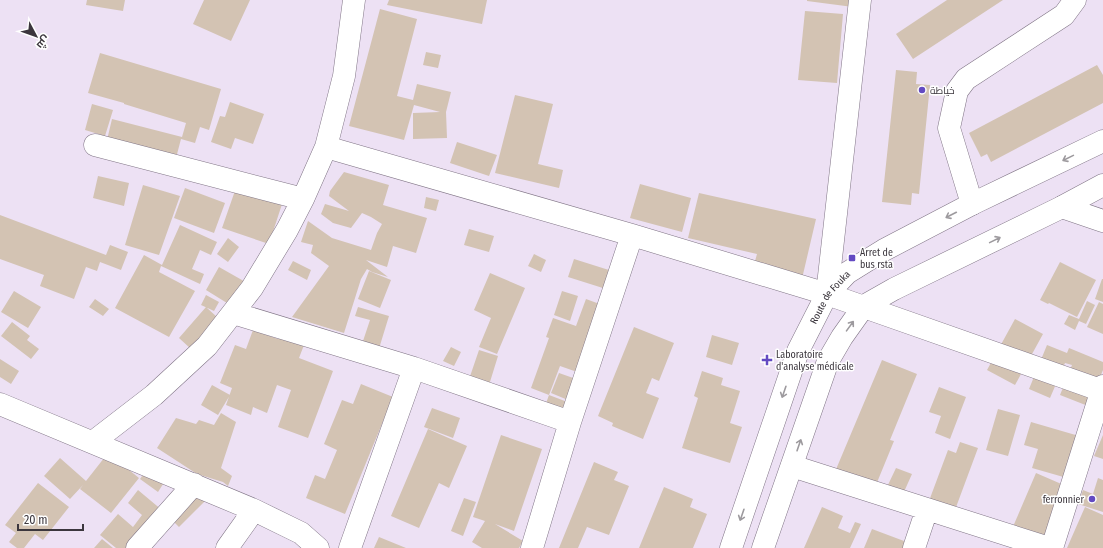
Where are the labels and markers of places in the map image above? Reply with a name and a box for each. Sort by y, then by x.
marker: خياطة [917,85,927,95]
place label: خياطة [930,85,955,97]
place label: Arret de bus rsta [860,247,893,271]
marker: Arret de bus rsta [847,253,857,263]
place label: Laboratoire d'analyse médicale [776,349,854,373]
marker: Laboratoire d'analyse médicale [761,354,773,366]
place label: ferronnier [1043,494,1085,506]
marker: ferronnier [1087,494,1097,504]

